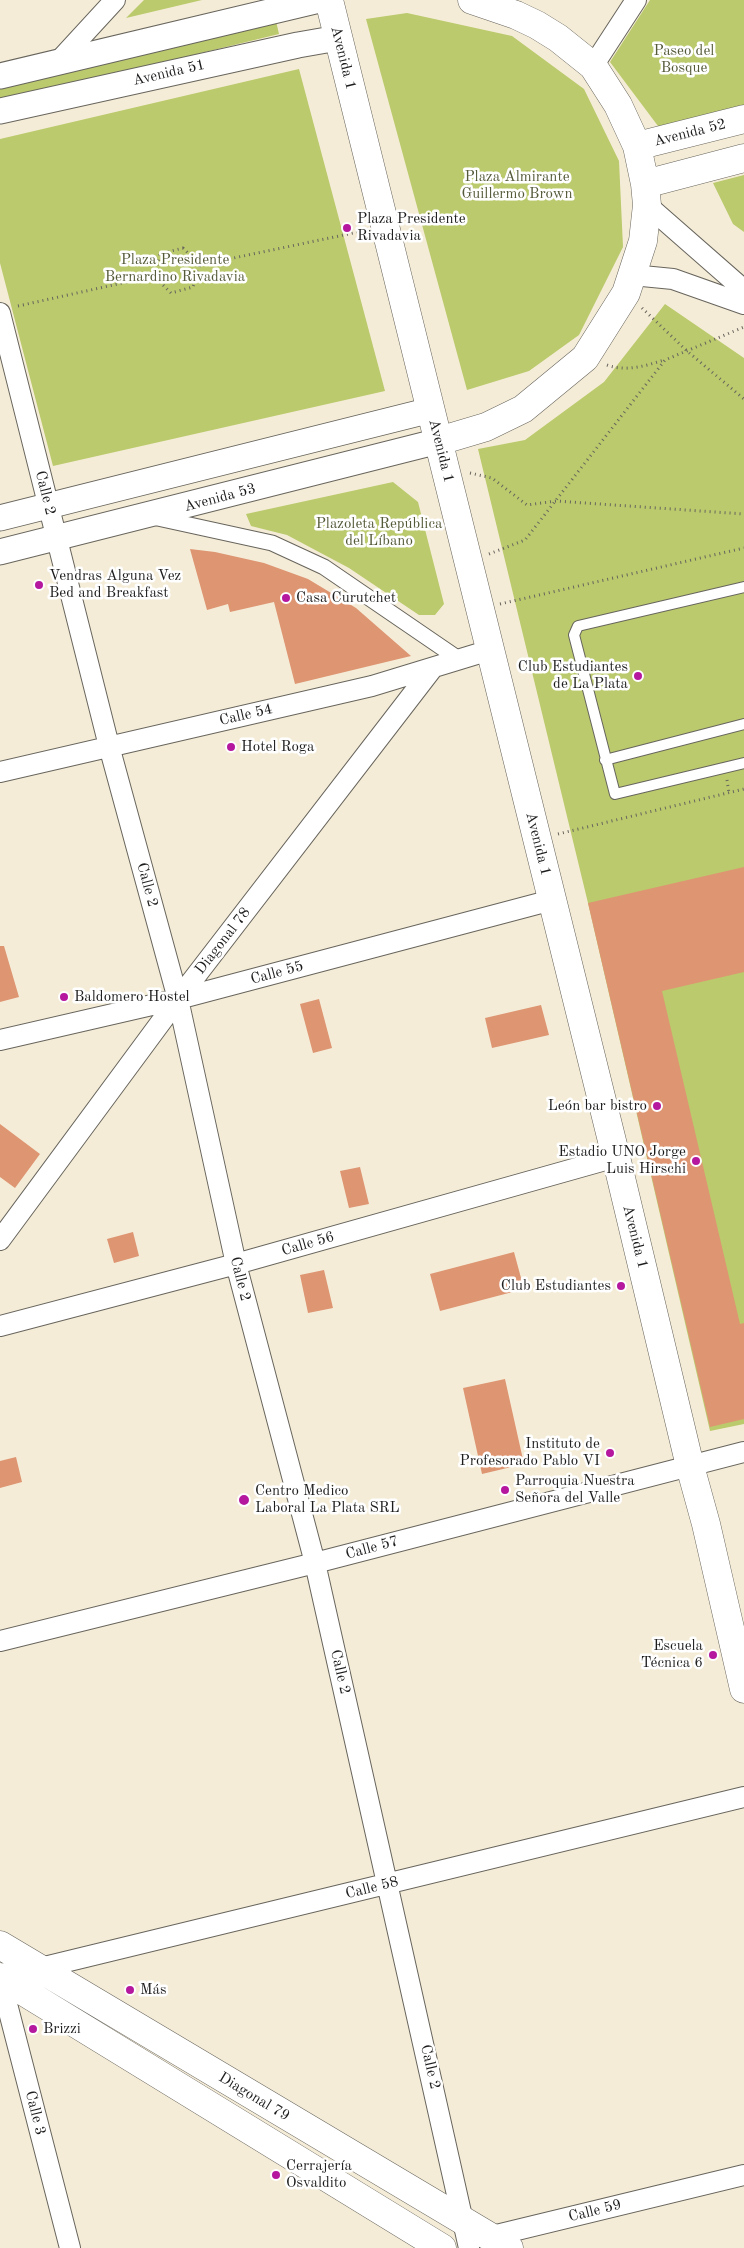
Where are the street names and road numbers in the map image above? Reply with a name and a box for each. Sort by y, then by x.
street label: Avenida 1 [326,24,360,92]
street label: Avenida 51 [131,56,207,90]
street label: Avenida 52 [652,115,728,151]
street label: Avenida 1 [424,417,458,485]
street label: Calle 2 [31,469,59,517]
street label: Avenida 53 [182,480,258,516]
street label: Calle 54 [218,700,274,730]
street label: Avenida 1 [521,810,555,878]
street label: Calle 2 [132,861,162,909]
street label: Diagonal 78 [191,904,255,978]
street label: Calle 55 [249,957,305,989]
street label: Avenida 1 [618,1203,652,1271]
street label: Calle 56 [280,1228,336,1260]
street label: Calle 2 [226,1255,254,1303]
street label: Calle 57 [344,1532,400,1564]
street label: Calle 2 [326,1648,354,1696]
street label: Calle 58 [344,1873,400,1903]
street label: Calle 2 [416,2043,444,2091]
street label: Diagonal 79 [215,2069,293,2125]
street label: Calle 3 [21,2089,49,2137]
street label: Calle 59 [567,2196,623,2226]

